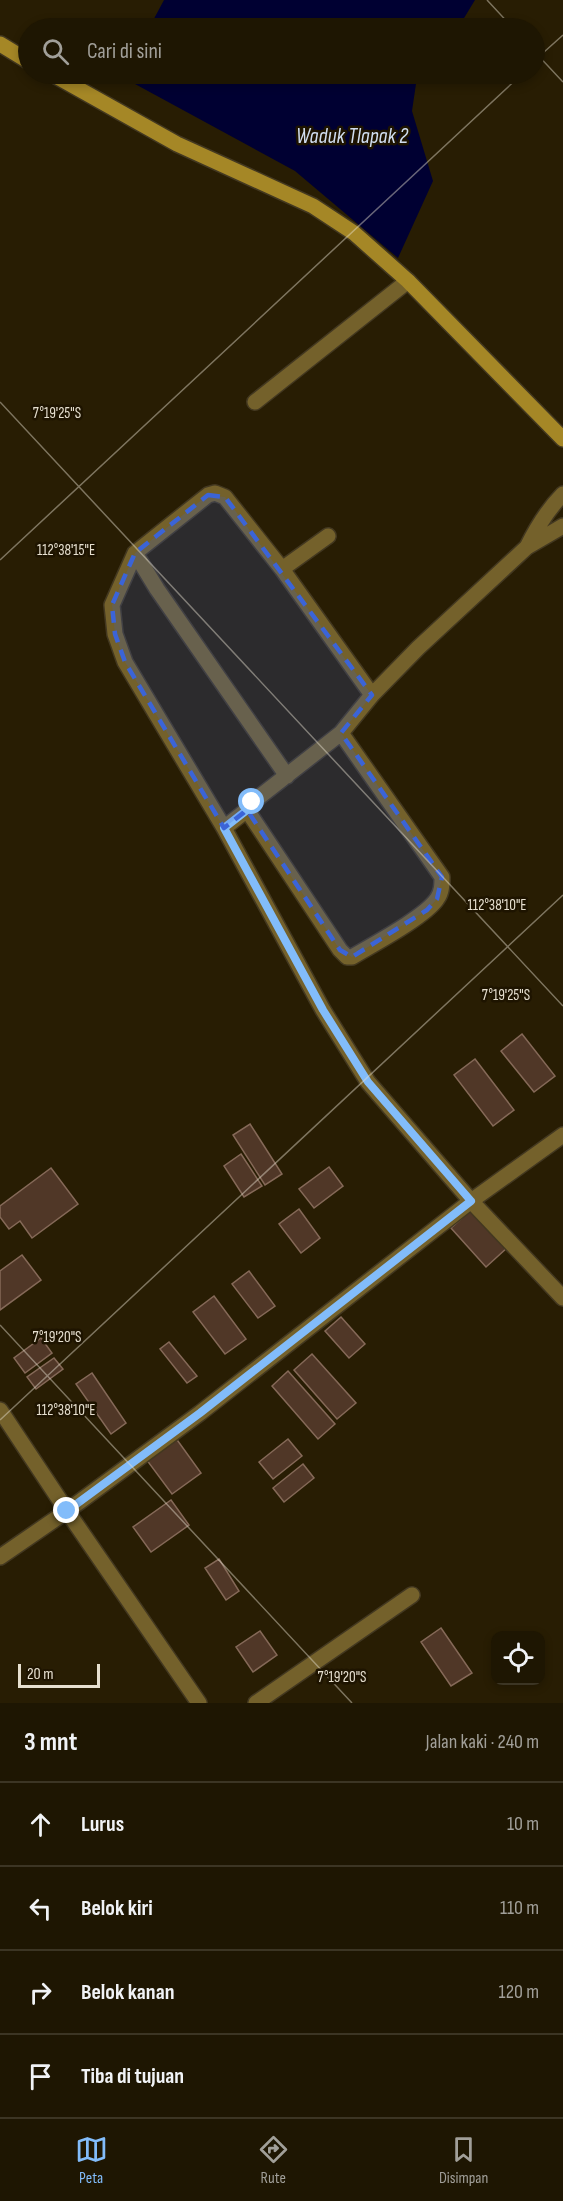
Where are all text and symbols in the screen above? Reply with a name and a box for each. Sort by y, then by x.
search box [18,18,545,84]
icon: search [39,35,72,68]
text: Cari di sini [87,38,162,65]
water label: Waduk Tlapak 2 [296,123,409,150]
text: 7°19'25"S [33,404,81,423]
text: 112°38'15"E [37,541,95,560]
route start [238,788,264,814]
text: 112°38'10"E [468,896,526,915]
text: 7°19'25"S [482,986,530,1005]
text: 7°19'20"S [33,1328,81,1347]
text: 112°38'10"E [37,1401,95,1420]
route end [53,1497,79,1523]
map controls [491,1631,545,1685]
button: locate [491,1631,545,1685]
scale bar [18,1661,100,1688]
text: 20 m [27,1665,54,1684]
text: 7°19'20"S [318,1668,366,1687]
text: 3 mnt [24,1727,77,1758]
text: Jalan kaki · 240 m [426,1730,539,1754]
icon: ahead [24,1808,57,1841]
text: Lurus [81,1811,124,1838]
text: 10 m [507,1812,539,1836]
icon: left [24,1892,57,1925]
text: Belok kiri [81,1895,153,1922]
text: 110 m [500,1896,539,1920]
icon: right [24,1976,57,2009]
text: Belok kanan [81,1979,174,2006]
text: 120 m [499,1980,539,2004]
icon: arrive [24,2060,57,2093]
text: Tiba di tujuan [81,2063,184,2090]
tab: Peta [75,2133,108,2188]
tab: Rute [257,2133,290,2188]
tab: Disimpan [439,2133,488,2188]

